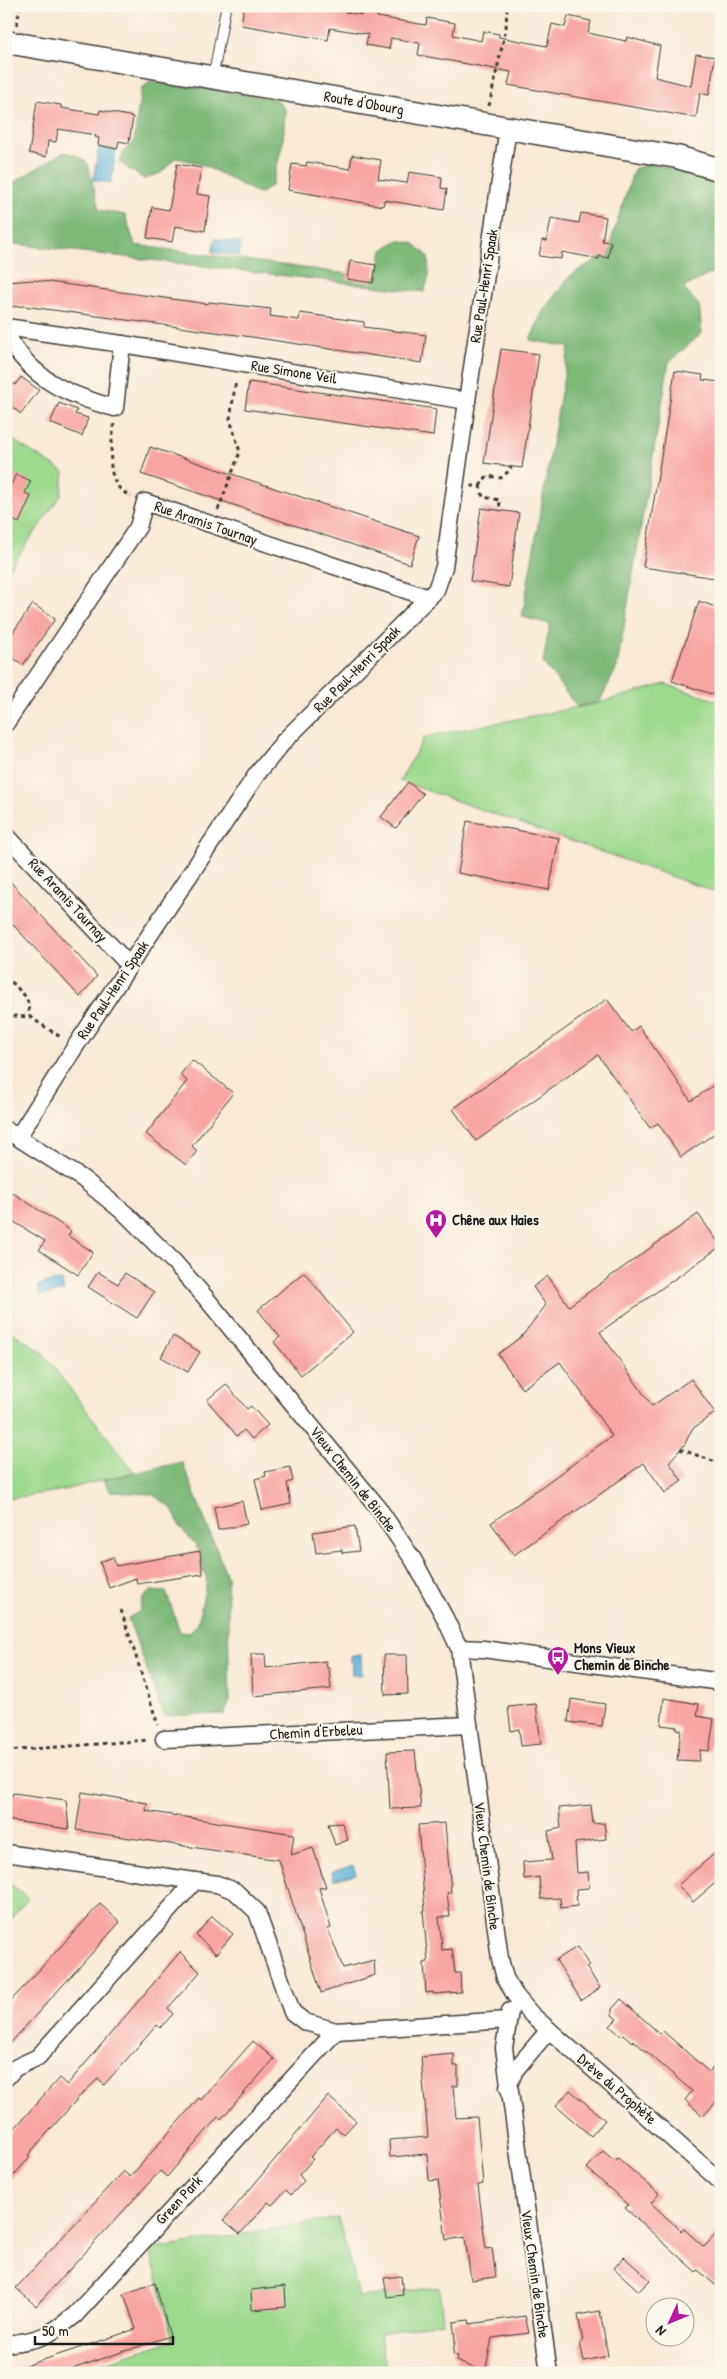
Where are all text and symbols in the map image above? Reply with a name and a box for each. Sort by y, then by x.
street label: Route d'Obourg [322,85,406,120]
street label: Rue Paul-Henri Spaak [464,227,503,344]
street label: Rue Simone Veil [250,354,339,389]
street label: Rue Aramis Tournay [152,495,261,550]
street label: Rue Paul-Henri Spaak [309,621,405,717]
street label: Rue Aramis Tournay [24,853,113,946]
street label: Rue Paul-Henri Spaak [72,936,153,1043]
hospital icon: Chêne aux Haies [424,1208,448,1239]
place label: Chêne aux Haies [452,1209,539,1230]
street label: Vieux Chemin de Binche [305,1421,401,1536]
place label: Mons Vieux Chemin de Binche [574,1637,669,1675]
bus stop icon: Mons Vieux Chemin de Binche [546,1645,570,1676]
street label: Chemin d'Erbeleu [269,1719,363,1744]
street label: Vieux Chemin de Binche [469,1800,506,1931]
street label: Drève du Prophète [573,2048,661,2129]
street label: Green Park [150,2170,207,2229]
street label: Vieux Chemin de Binche [516,2208,555,2339]
north arrow [644,2296,694,2346]
scale bar [35,2314,172,2346]
text: 50 m [42,2320,69,2341]
text: N [650,2322,670,2341]

